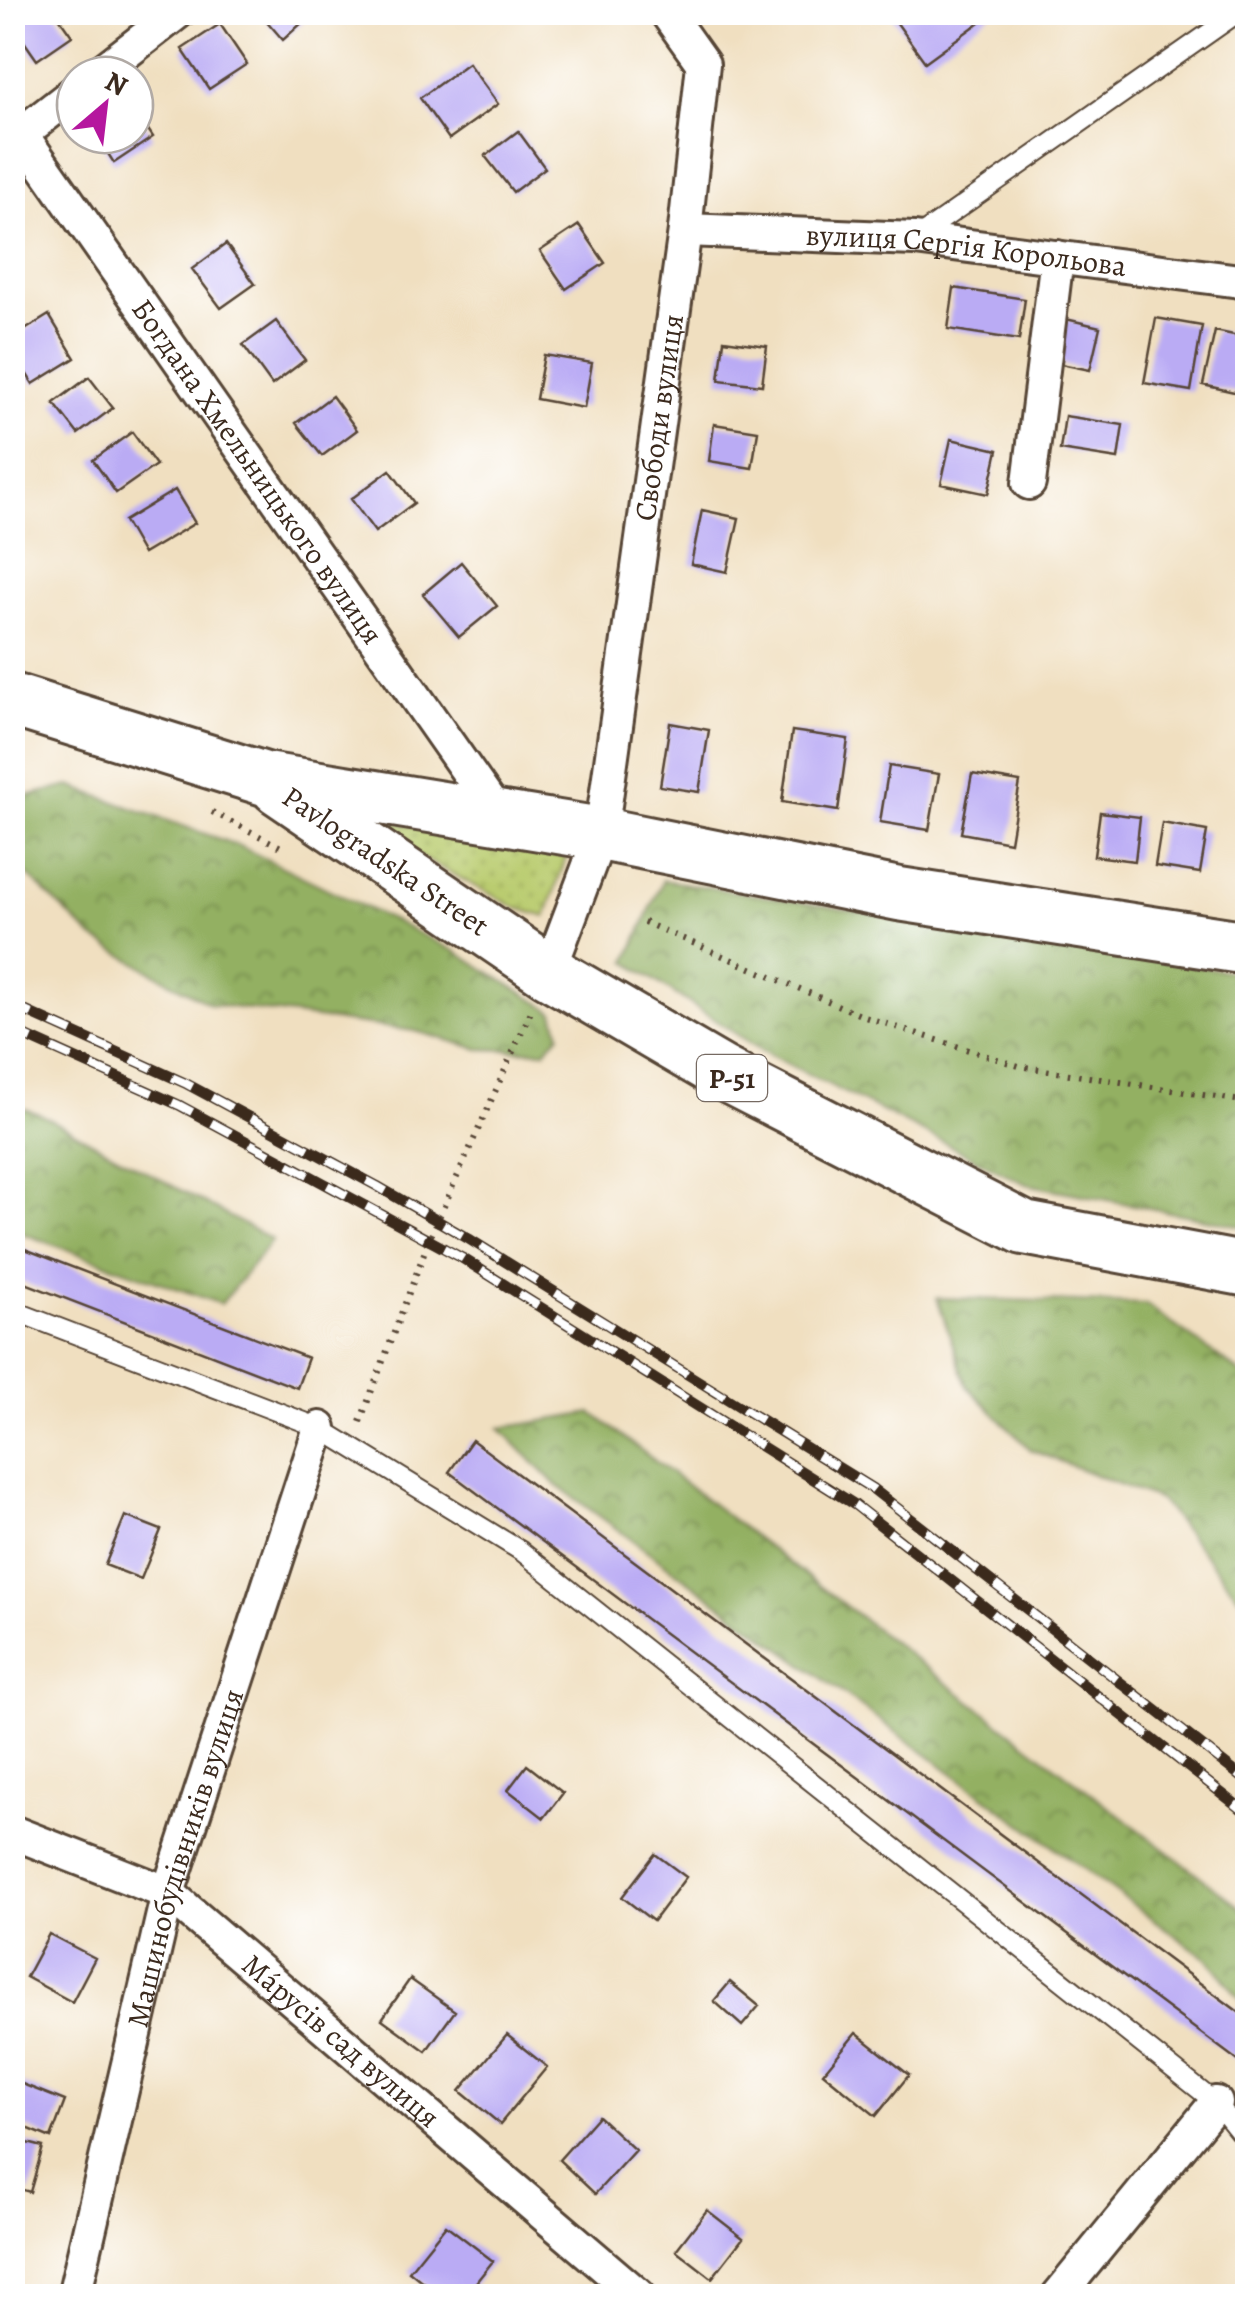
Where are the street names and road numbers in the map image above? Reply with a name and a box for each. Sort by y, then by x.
street label: вулиця Сергія Корольова [805,215,1129,286]
street label: Богдана Хмельницького вулиця [123,291,393,652]
street label: Свободи вулиця [625,312,693,523]
street label: Pavlogradska Street [274,777,497,945]
road number: Р-51 [697,1055,767,1101]
street label: Машинобудівників вулиця [117,1684,253,2031]
street label: Мáрусів сад вулиця [234,1945,448,2137]

